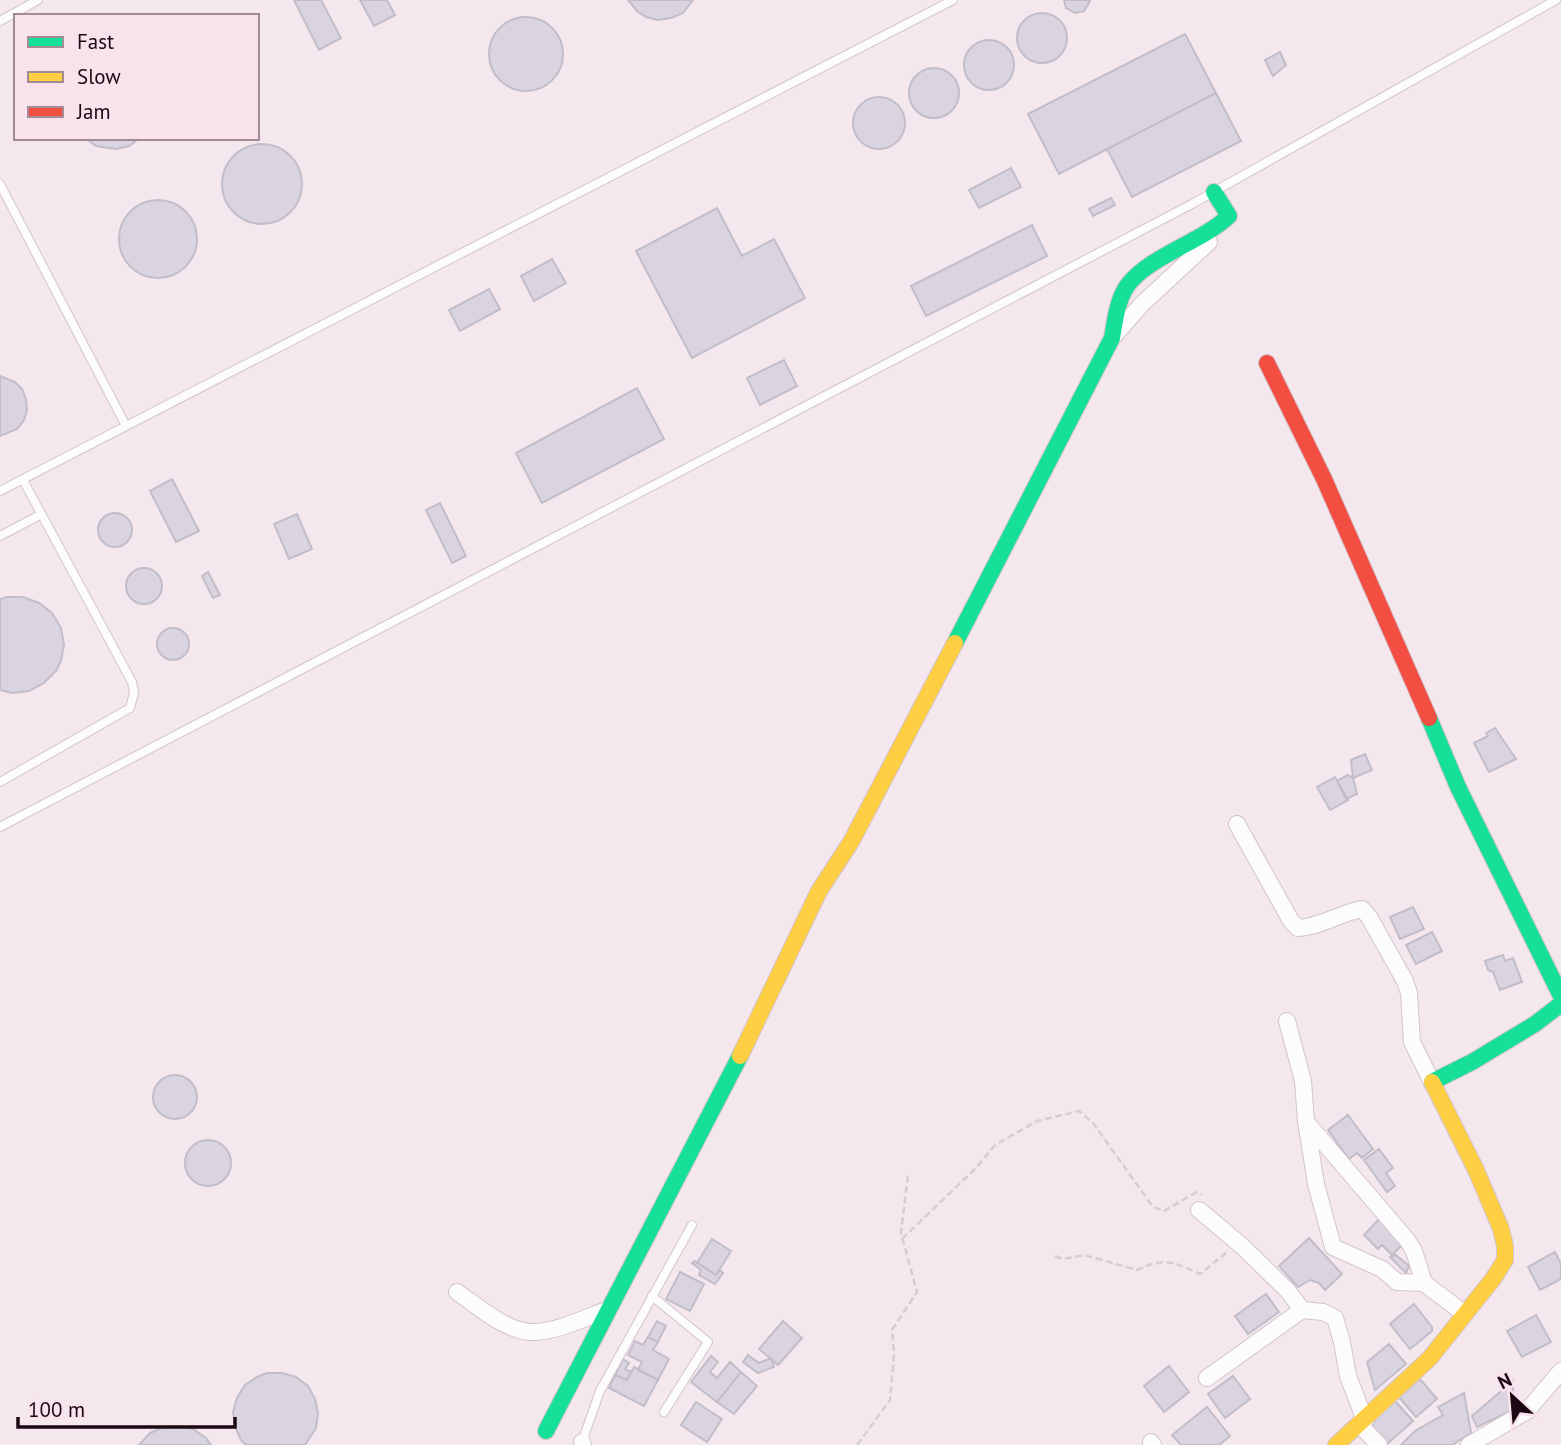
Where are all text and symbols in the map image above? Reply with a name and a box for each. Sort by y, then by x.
legend [14,14,259,140]
text: Fast [77,28,114,55]
text: Slow [77,63,121,90]
text: Jam [76,98,111,125]
north arrow [1477,1361,1547,1431]
text: N [1494,1367,1515,1394]
scale bar [18,1386,234,1430]
text: 100 m [28,1396,85,1423]

